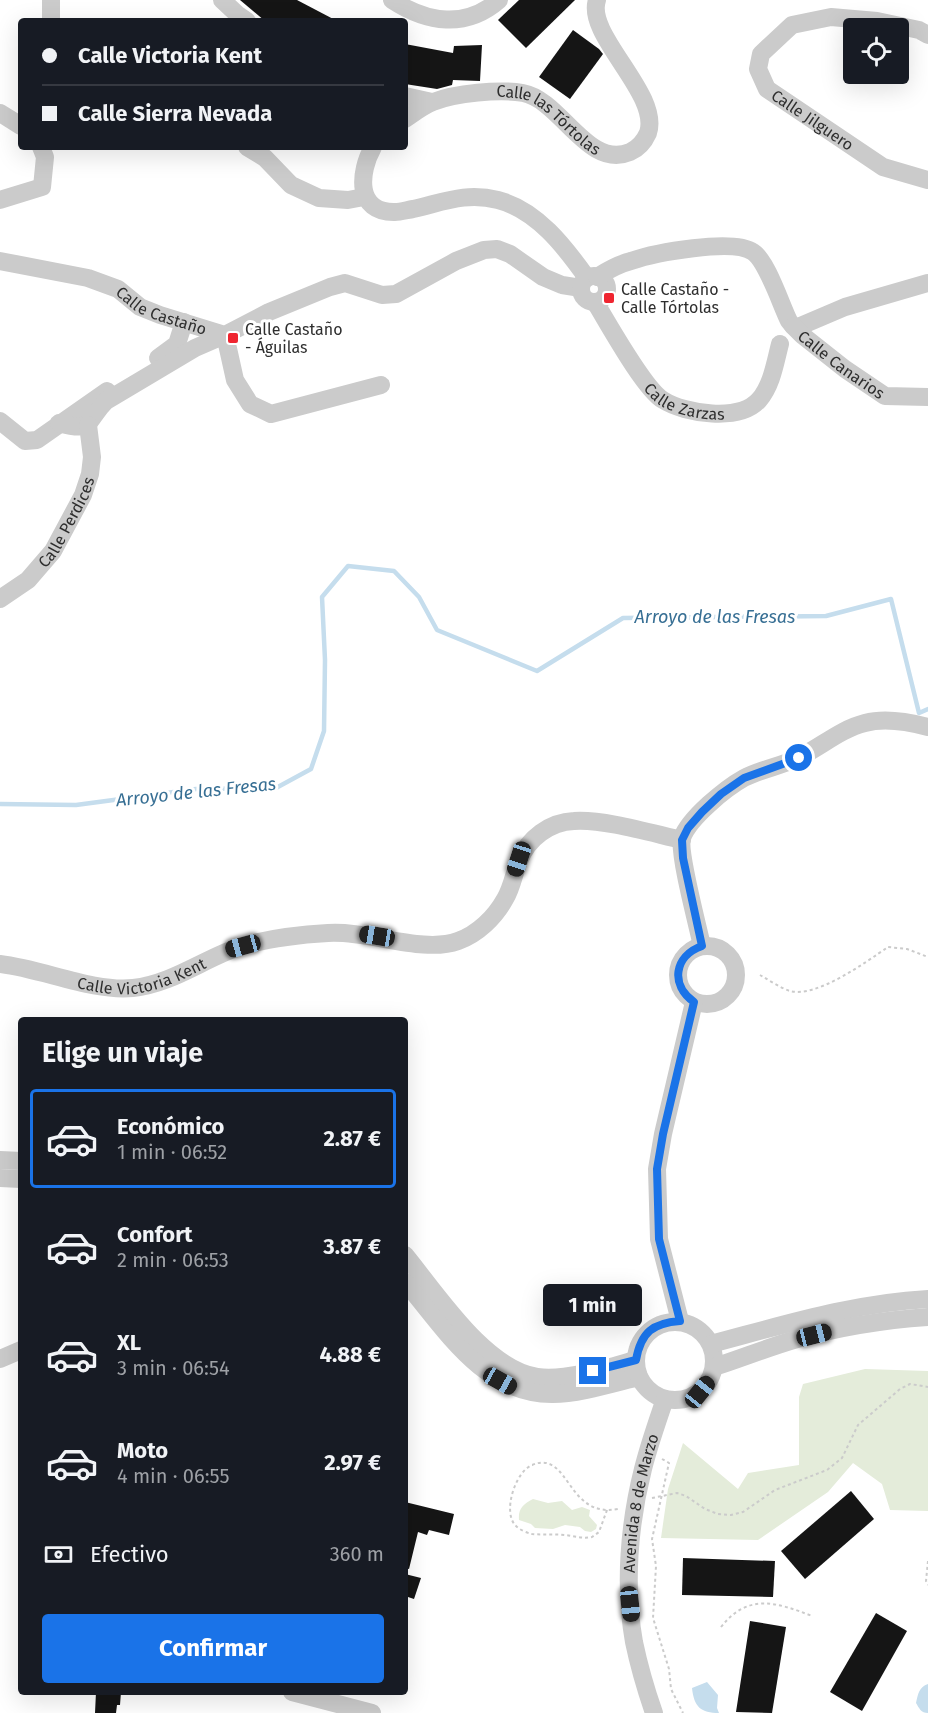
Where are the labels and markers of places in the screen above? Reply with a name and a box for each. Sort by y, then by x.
place label: Calle Castaño - Calle Tórtolas [621,280,729,317]
marker: Calle Castaño - Calle Tórtolas [602,291,616,305]
place label: Calle Castaño - Águilas [245,320,343,357]
marker: Calle Castaño - Águilas [226,331,240,345]

